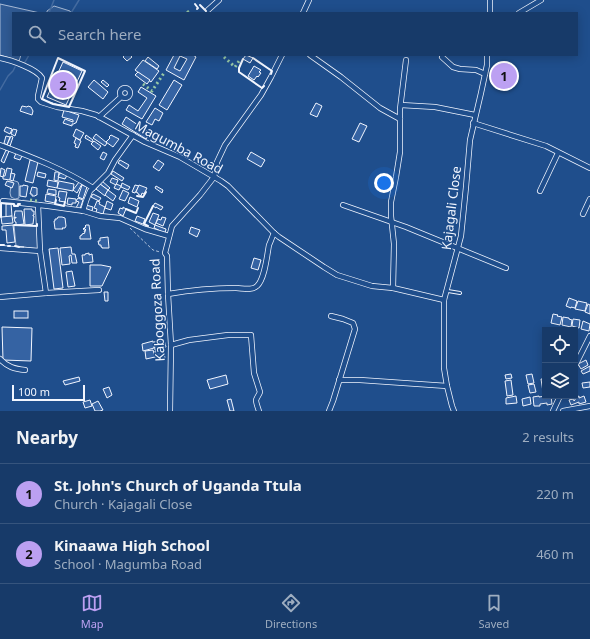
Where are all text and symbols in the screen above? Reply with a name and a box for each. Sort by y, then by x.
search box [12,12,578,56]
icon: search [26,23,48,45]
text: Search here [58,24,141,44]
pin: 1 [491,61,517,91]
pin: 2 [50,70,76,100]
street label: Magumba Road [132,116,226,178]
street label: Kajagali Close [437,165,465,251]
your location [374,173,394,193]
street label: Kaboggoza Road [145,258,169,362]
map controls [542,327,578,399]
button: locate [542,327,578,363]
button: layers [542,363,578,399]
scale bar [12,383,85,402]
text: 100 m [18,384,50,399]
text: Nearby [16,426,78,449]
text: 2 results [522,428,574,446]
text: St. John's Church of Uganda Ttula [54,475,302,495]
text: 1 [25,485,33,503]
text: 220 m [536,485,574,503]
text: Church · Kajagali Close [54,495,192,513]
text: Kinaawa High School [54,535,210,555]
text: 2 [25,545,33,563]
text: 460 m [536,545,574,563]
text: School · Magumba Road [54,555,202,573]
tab: Map [81,592,104,631]
tab: Directions [265,592,317,631]
tab: Saved [479,592,509,631]

